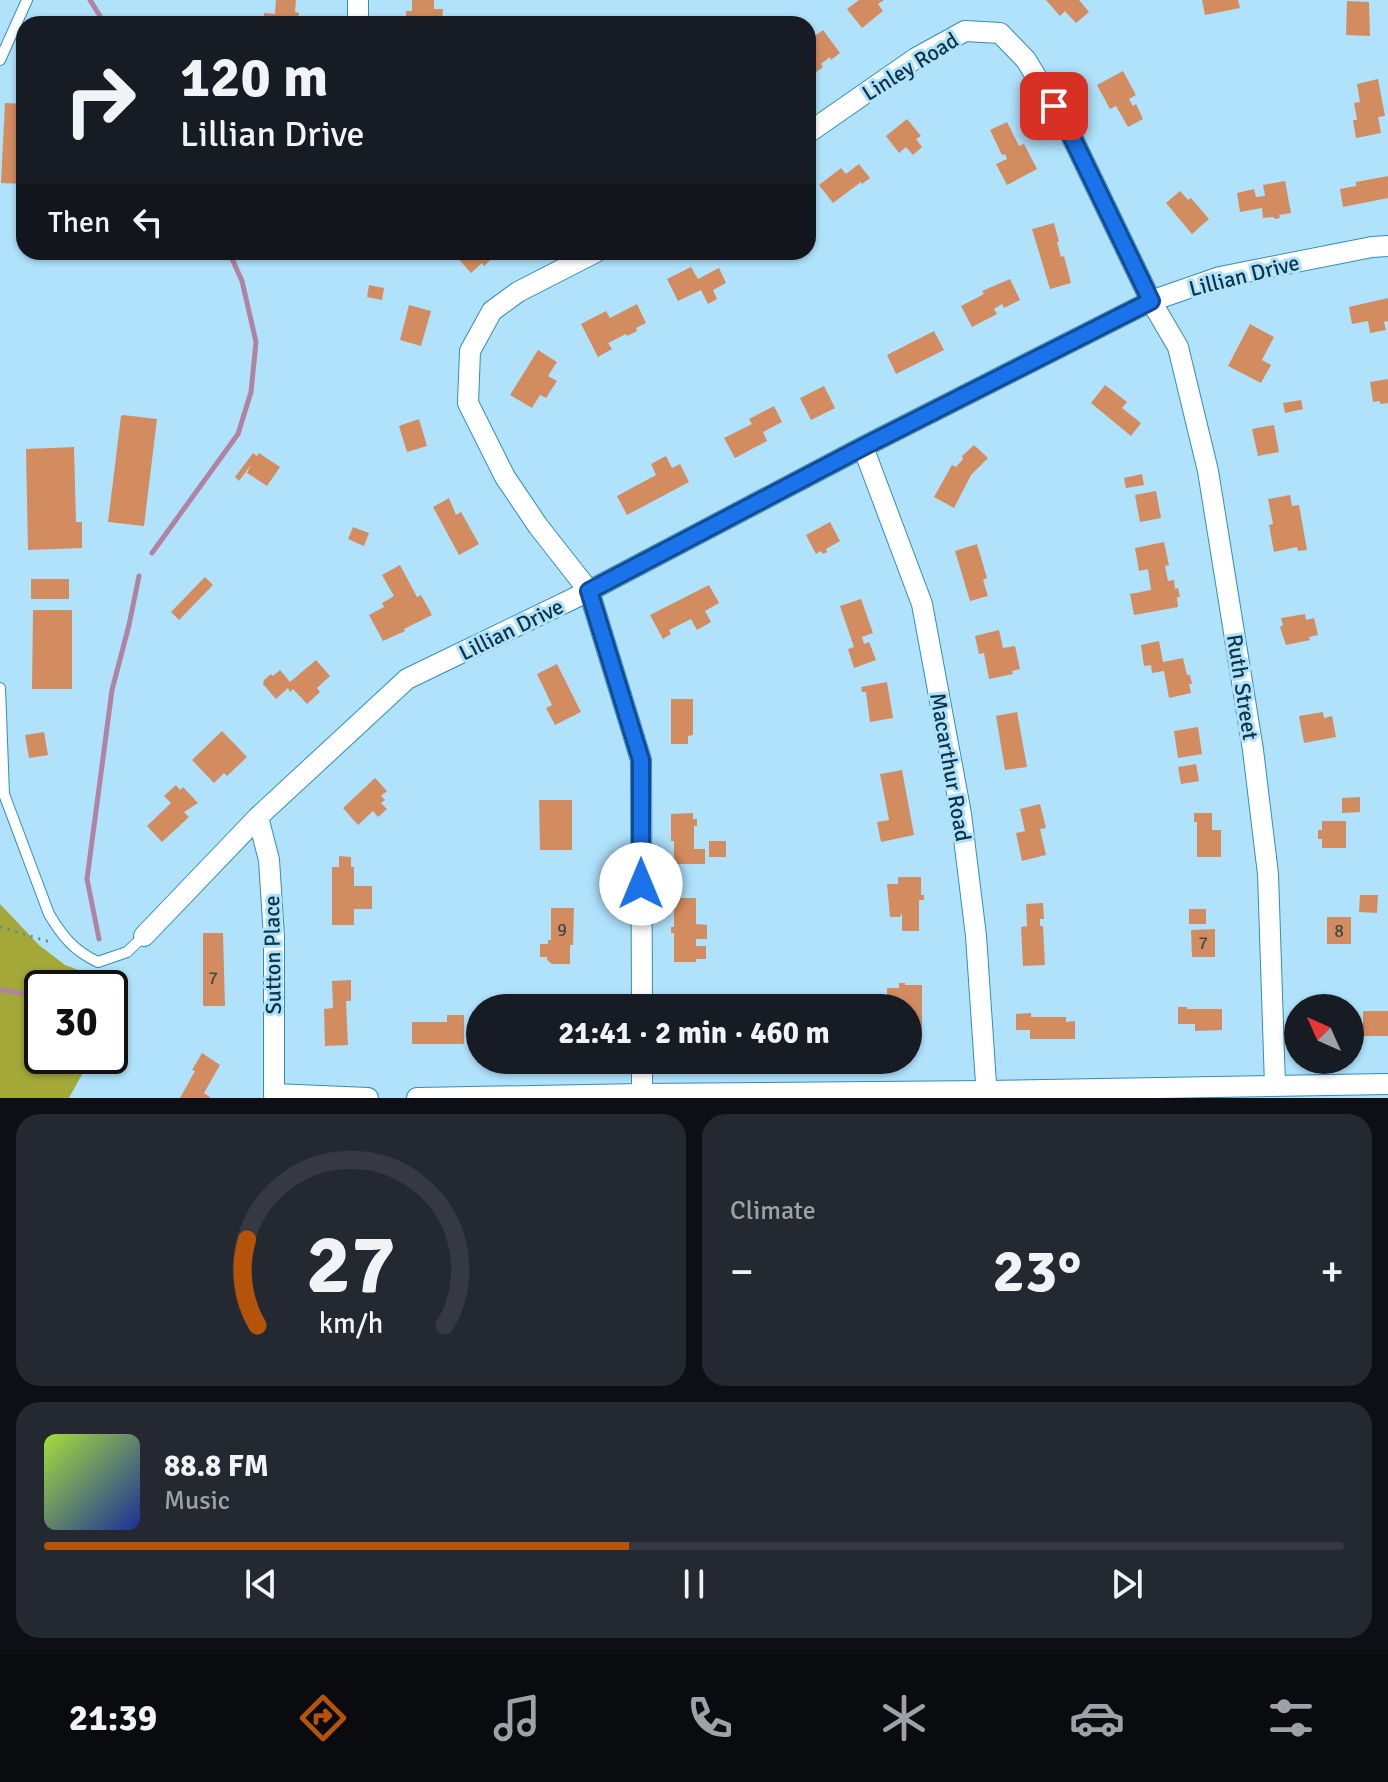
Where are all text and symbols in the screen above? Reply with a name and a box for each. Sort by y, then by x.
street label: Linley Road [857,26,963,107]
text: 120 m [180,43,328,112]
icon: right [48,48,152,152]
pin [1020,72,1088,140]
icon: arrive [1032,84,1076,128]
text: Lillian Drive [180,112,365,157]
icon: left [126,200,170,244]
text: Then [48,204,110,241]
street label: Lillian Drive [1186,249,1302,302]
street label: Lillian Drive [455,593,568,666]
street label: Ruth Street [1221,632,1264,742]
street label: Macarthur Road [924,691,977,844]
position arrow [599,842,683,926]
street label: Sutton Place [258,895,287,1015]
house number: 9 [557,919,567,941]
house number: 8 [1334,920,1344,942]
house number: 7 [1198,932,1208,954]
house number: 7 [208,967,218,989]
speed limit sign: 30 [24,970,128,1074]
north arrow [1284,994,1364,1074]
map controls [1284,994,1364,1074]
text: 21:41 · 2 min · 460 m [558,1015,830,1052]
text: Climate [730,1195,816,1227]
text: 27 [306,1214,396,1316]
text: 23° [993,1235,1081,1309]
text: − [730,1245,754,1299]
text: + [1320,1245,1344,1299]
text: km/h [319,1306,383,1341]
text: 88.8 FM [164,1448,269,1485]
text: Music [164,1485,230,1517]
icon: previous [239,1562,283,1606]
icon: pause [672,1562,716,1606]
icon: next [1105,1562,1149,1606]
icon: directions [295,1690,351,1746]
icon: music [489,1690,545,1746]
icon: phone [682,1690,738,1746]
icon: climate [876,1690,932,1746]
icon: car [1069,1690,1125,1746]
icon: filters [1263,1690,1319,1746]
text: 21:39 [69,1696,157,1741]

